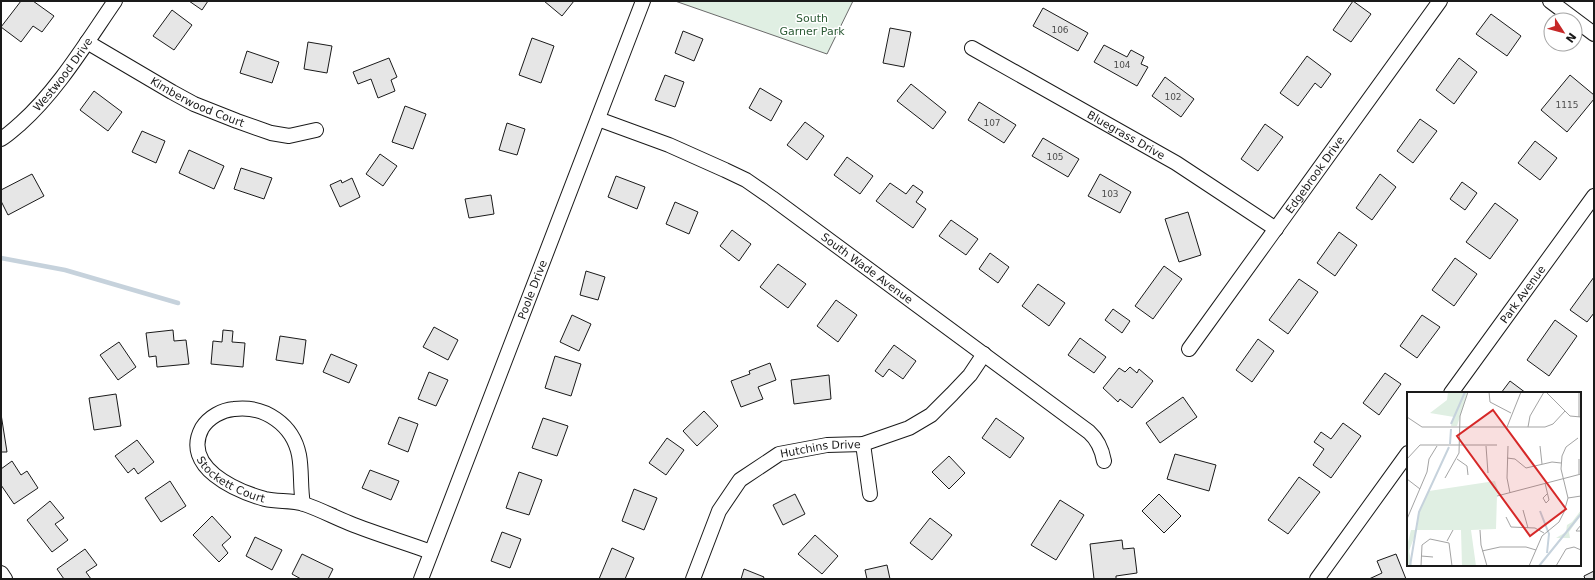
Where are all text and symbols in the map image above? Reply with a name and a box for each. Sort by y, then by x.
park label: South Garner Park [779,12,845,38]
north arrow [1543,12,1583,52]
house number: 106 [1051,25,1069,35]
text: N [1563,30,1579,45]
street label: Westwood Drive [30,35,95,114]
house number: 104 [1113,60,1131,70]
street label: Kimberwood Court [148,74,247,130]
house number: 102 [1164,92,1182,102]
house number: 1115 [1556,100,1578,110]
street label: Bluegrass Drive [1085,108,1167,162]
house number: 107 [983,118,1001,128]
street label: Edgebrook Drive [1283,133,1347,216]
house number: 105 [1046,152,1064,162]
house number: 103 [1101,189,1119,199]
street label: South Wade Avenue [819,230,916,306]
street label: Poole Drive [515,258,549,321]
street label: Park Avenue [1497,263,1548,326]
inset map [1407,392,1581,566]
street label: Hutchins Drive [779,438,861,460]
street label: Stockett Court [194,454,267,505]

